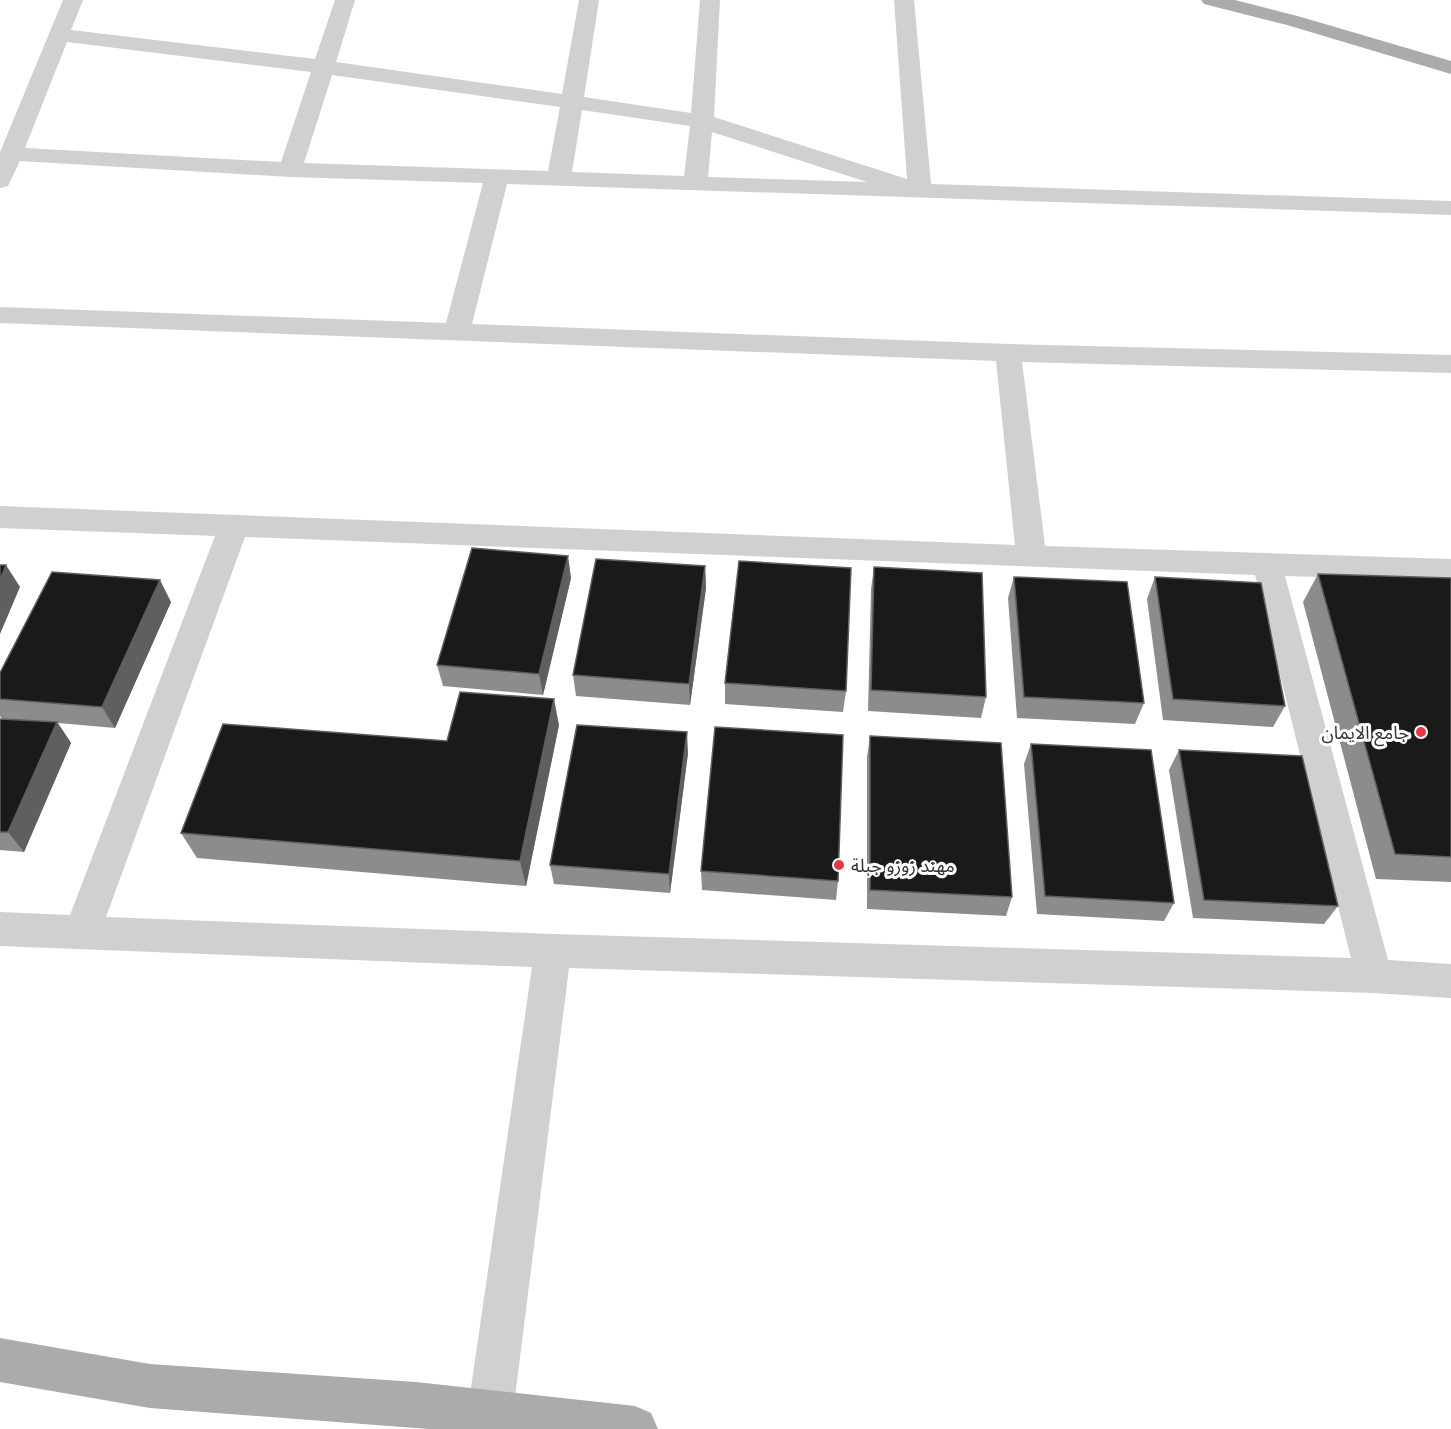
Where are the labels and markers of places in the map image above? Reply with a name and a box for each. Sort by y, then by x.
place label: جامع الايمان [1321,722,1409,747]
marker: جامع الايمان [1414,725,1428,739]
place label: مهند زوزو جبلة [851,855,955,877]
marker: مهند زوزو جبلة [832,858,846,872]

